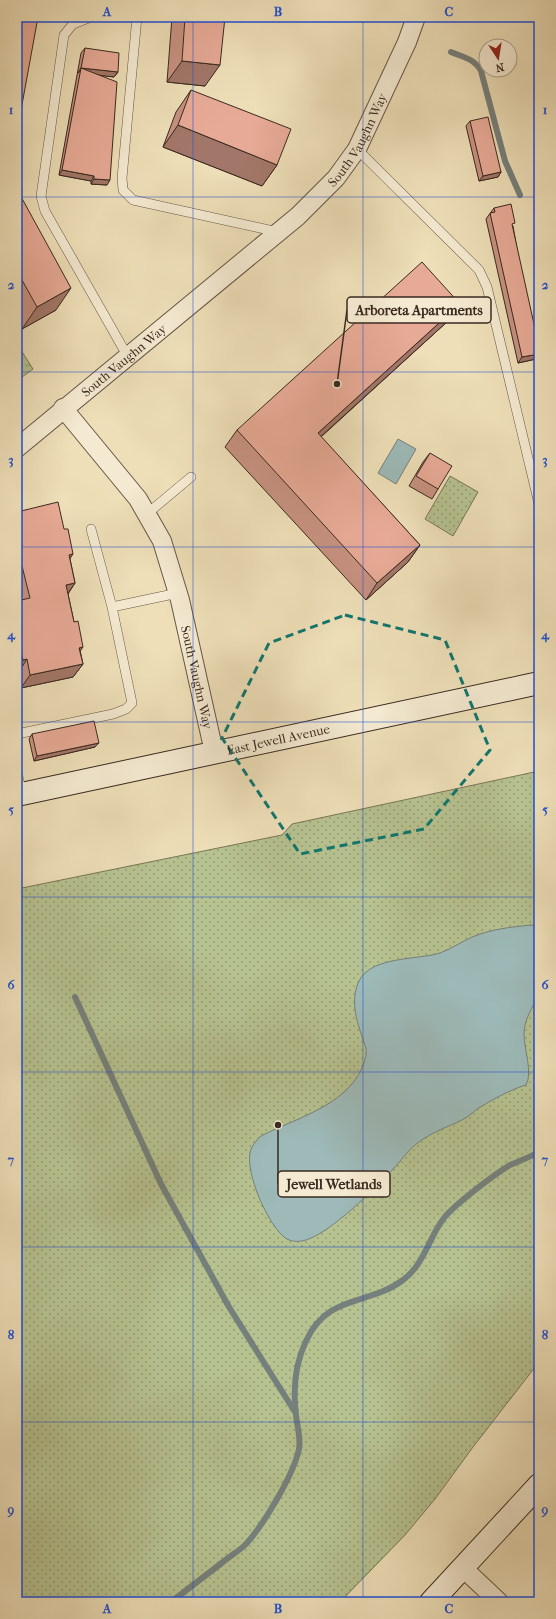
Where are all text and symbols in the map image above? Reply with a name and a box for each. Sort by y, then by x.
text: A [102,4,112,19]
text: B [274,4,283,19]
text: C [445,4,454,19]
north arrow [478,38,518,78]
text: N [494,60,505,75]
street label: South Vaughn Way [324,90,390,190]
text: 1 [9,102,14,117]
text: 1 [543,102,548,117]
text: 2 [8,277,15,292]
text: 2 [542,277,549,292]
callout: Arboreta Apartments [347,297,491,323]
text: Arboreta Apartments [354,302,484,319]
street label: South Vaughn Way [78,320,170,400]
text: 3 [8,452,14,468]
text: 3 [542,452,548,468]
street label: South Vaughn Way [178,624,216,731]
text: 4 [6,627,16,643]
text: 4 [540,627,550,643]
street label: East Jewell Avenue [225,721,332,757]
text: 5 [8,802,14,817]
text: 5 [542,802,548,817]
text: 6 [7,977,15,992]
text: 6 [541,977,549,992]
text: 7 [7,1152,15,1167]
text: 7 [541,1152,549,1167]
callout: Jewell Wetlands [278,1171,390,1197]
text: Jewell Wetlands [284,1176,383,1193]
text: 8 [8,1327,15,1342]
text: 8 [542,1327,549,1342]
text: 9 [7,1502,15,1518]
text: 9 [541,1502,549,1518]
text: A [102,1601,112,1616]
text: B [274,1601,283,1616]
text: C [445,1601,454,1616]

